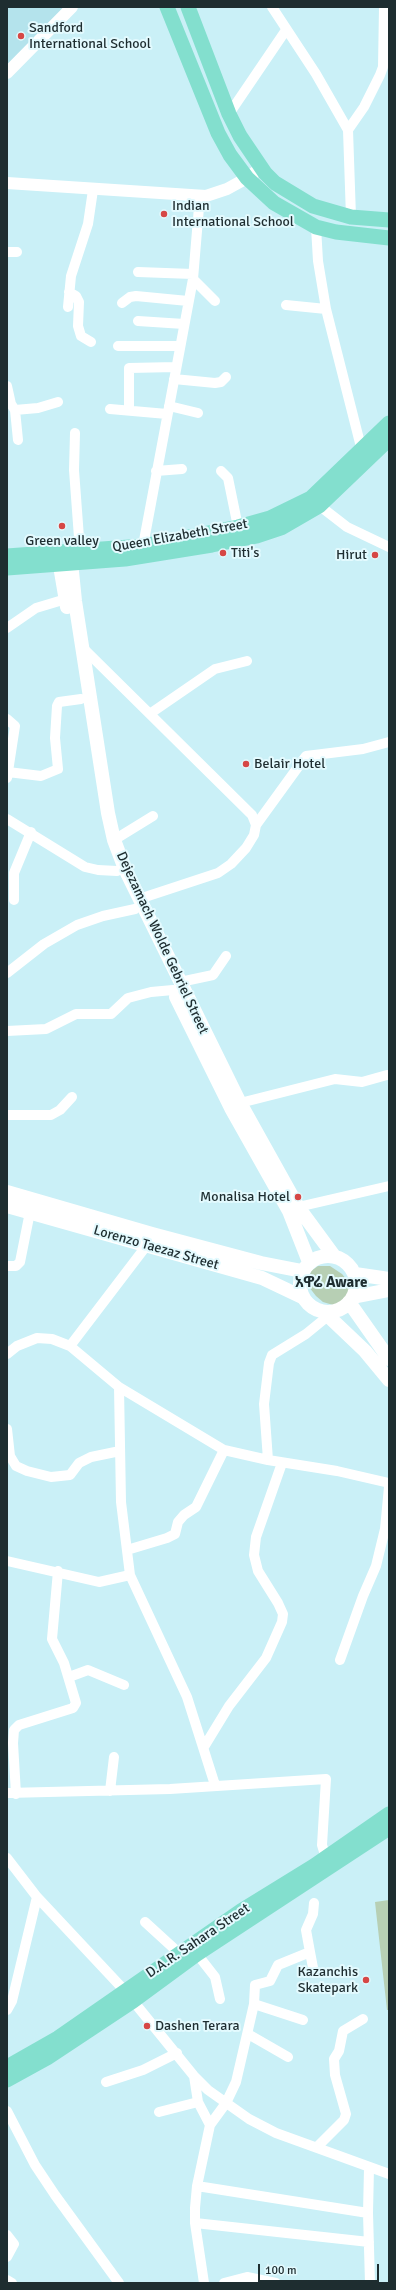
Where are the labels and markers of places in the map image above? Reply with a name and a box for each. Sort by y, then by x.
place label: Sandford International School [29,20,151,52]
marker: Sandford International School [16,31,26,41]
place label: Indian International School [172,198,294,230]
marker: Indian International School [159,209,169,219]
marker: Green valley [57,521,67,531]
place label: Green valley [25,533,99,549]
place label: Titi's [231,545,259,561]
place label: Hirut [336,547,367,563]
marker: Titi's [218,548,228,558]
marker: Hirut [370,550,380,560]
place label: Belair Hotel [254,756,325,772]
marker: Belair Hotel [241,759,251,769]
place label: Monalisa Hotel [200,1189,290,1205]
marker: Monalisa Hotel [293,1192,303,1202]
place label: Kazanchis Skatepark [297,1964,358,1996]
marker: Kazanchis Skatepark [361,1975,371,1985]
place label: Dashen Terara [155,2018,240,2034]
marker: Dashen Terara [142,2021,152,2031]

